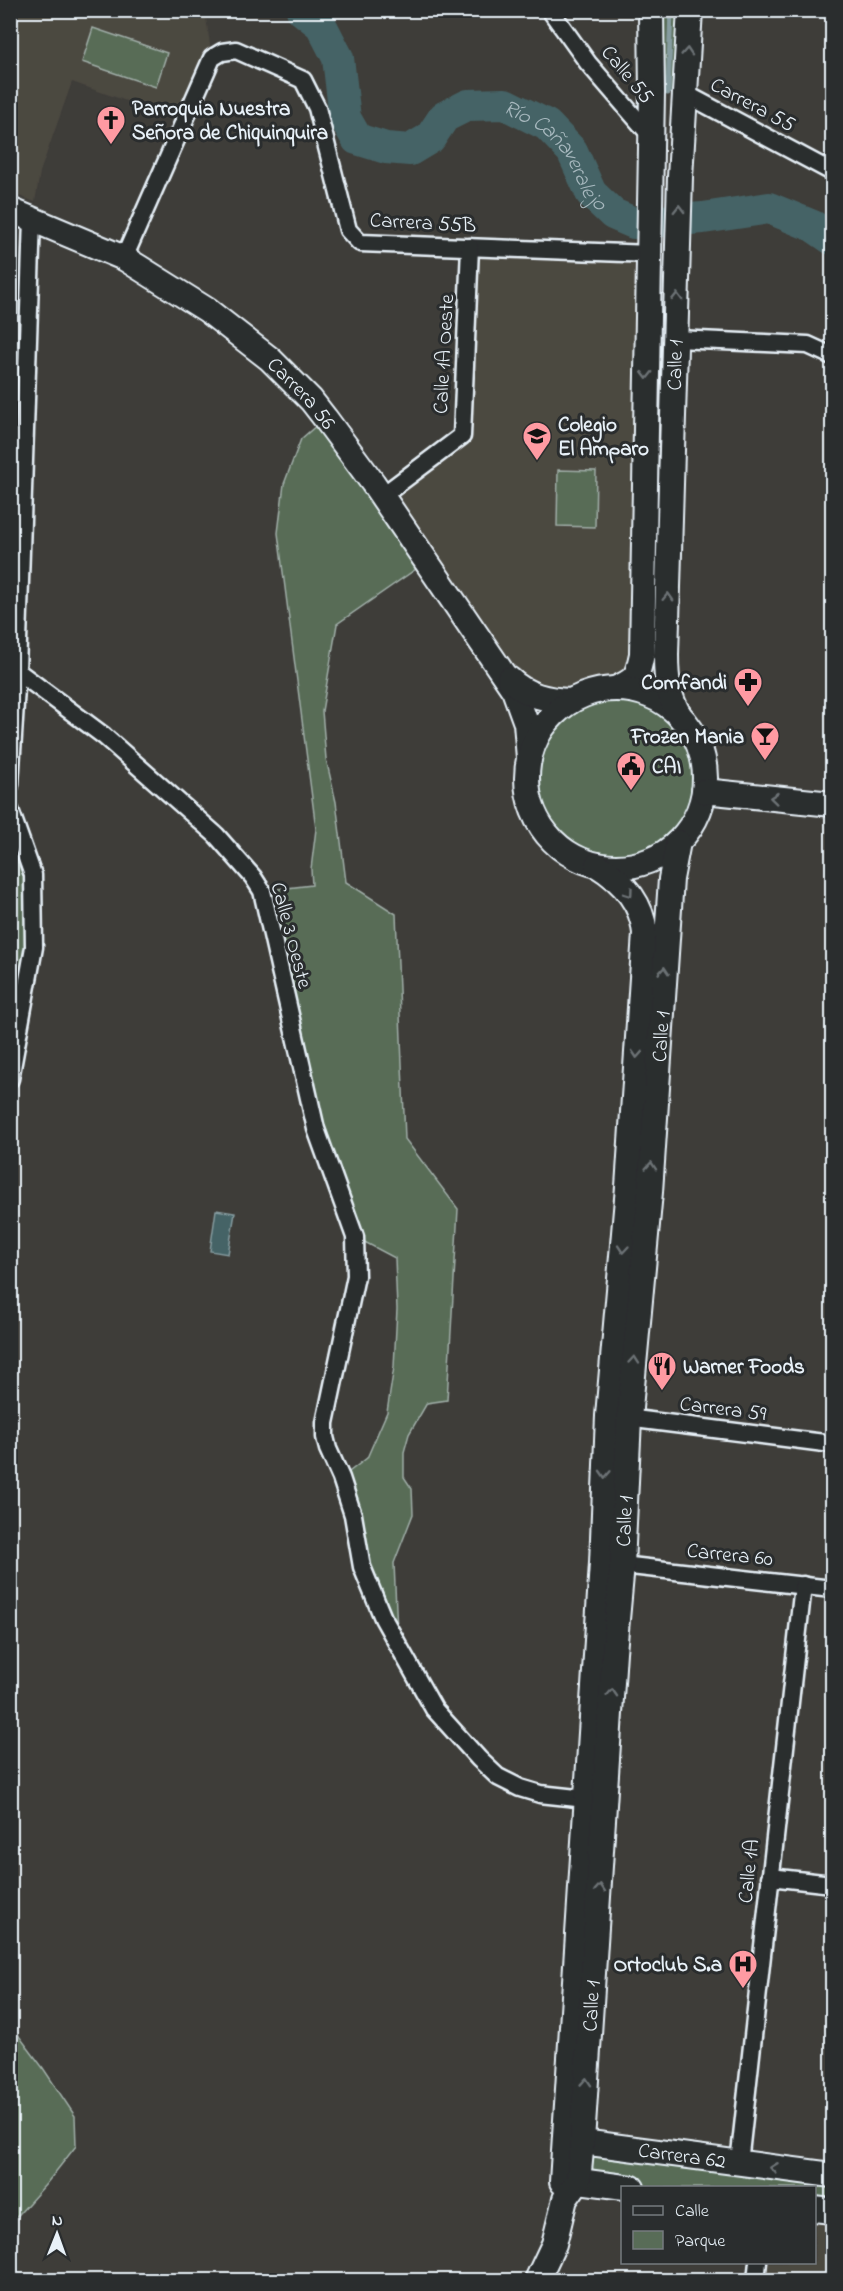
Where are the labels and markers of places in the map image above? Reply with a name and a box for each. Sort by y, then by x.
place label: Parroquia Nuestra Señora de Chiquinquira [132,95,328,149]
church icon: Parroquia Nuestra Señora de Chiquinquira [95,104,127,146]
place label: Colegio El Amparo [558,411,649,465]
school or university icon: Colegio El Amparo [521,420,553,462]
pharmacy icon: Comfandi [732,666,764,708]
place label: Comfandi [641,669,727,699]
bar icon: Frozen Mania [749,720,781,762]
place label: Frozen Mania [630,723,744,753]
public building icon: CAI [615,750,647,792]
place label: CAI [652,753,681,783]
restaurant icon: Warner Foods [646,1350,678,1392]
place label: Warner Foods [683,1353,805,1383]
hospital icon: Ortoclub S.a [727,1948,759,1990]
place label: Ortoclub S.a [613,1951,722,1981]

